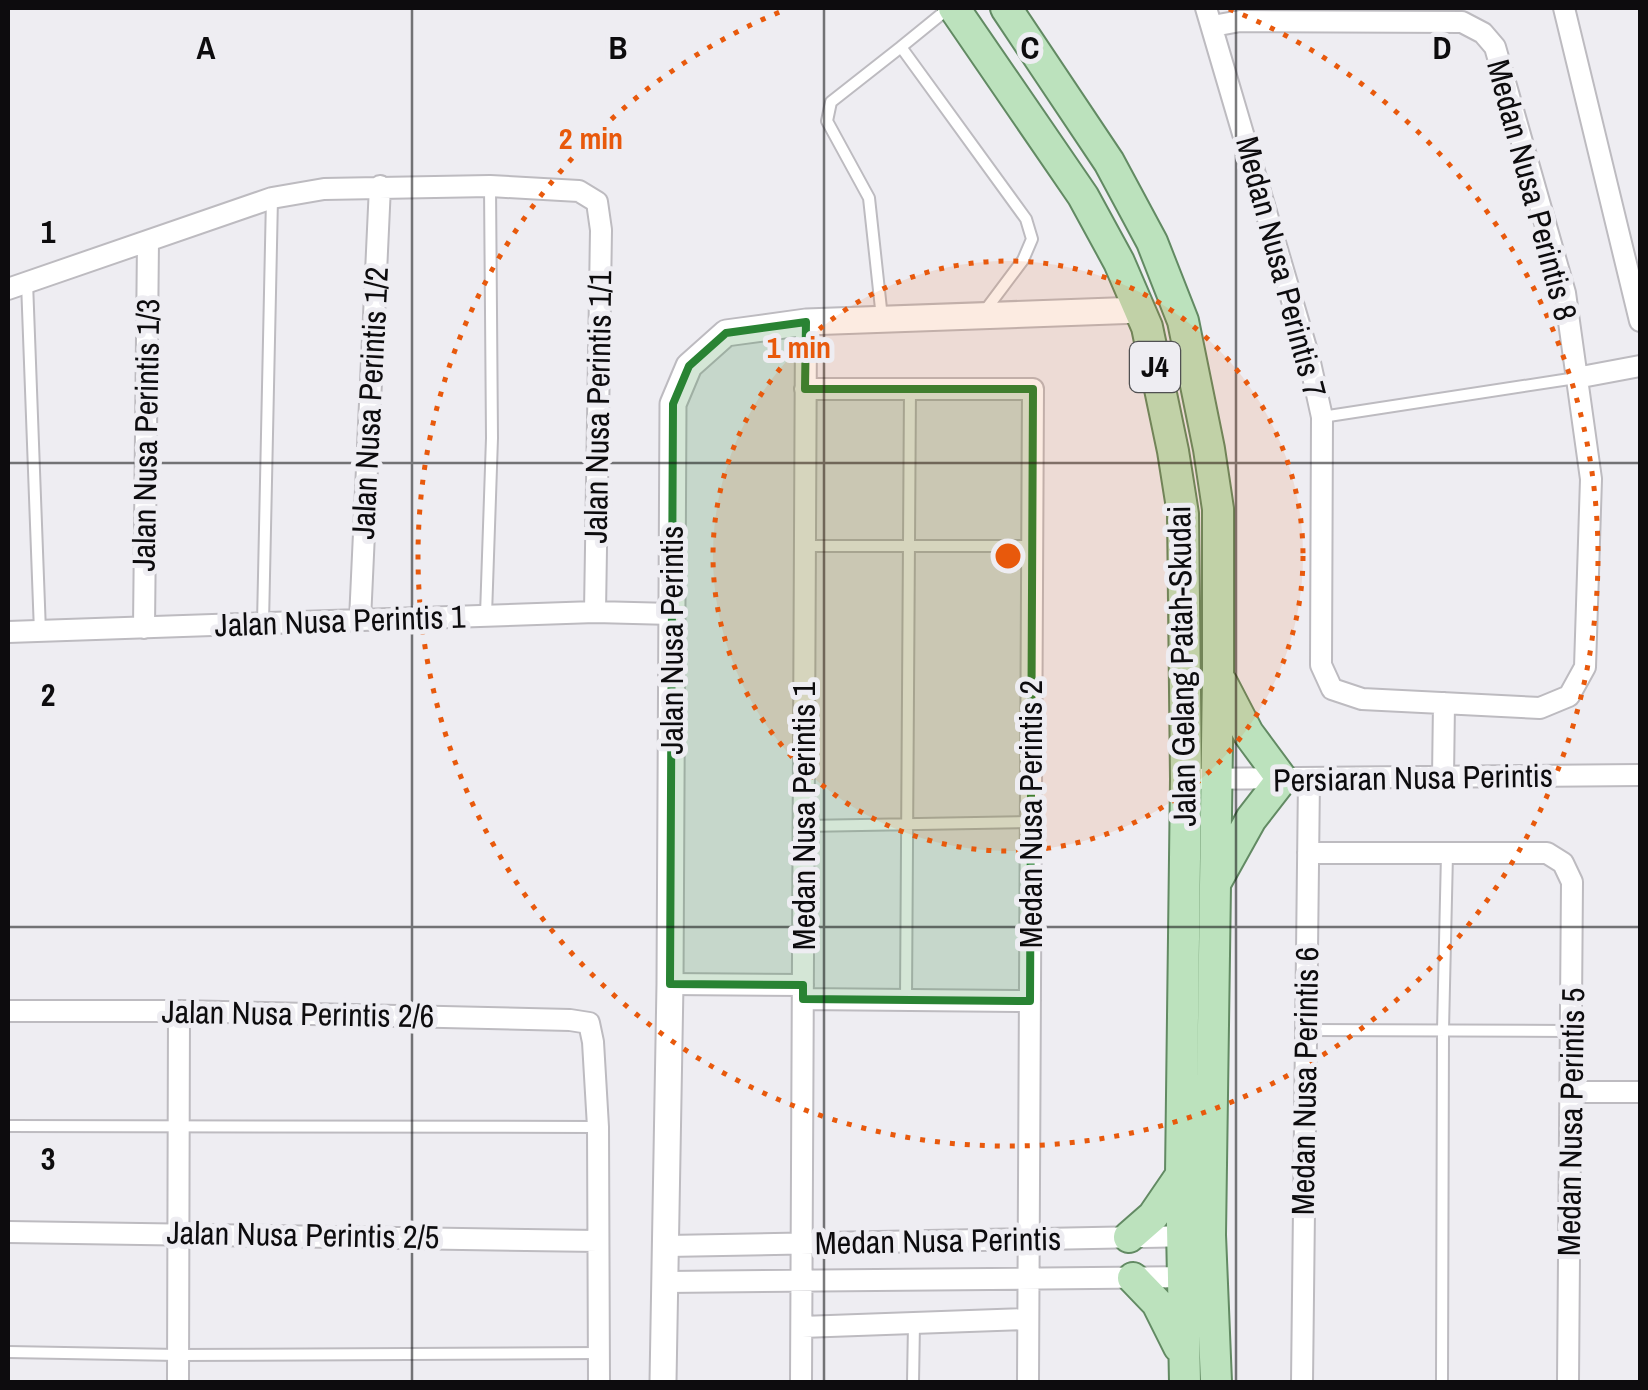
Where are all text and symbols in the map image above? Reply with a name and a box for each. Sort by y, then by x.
text: A [197,26,216,69]
text: B [609,26,627,69]
text: C [1021,26,1039,69]
text: D [1433,26,1451,69]
street label: Medan Nusa Perintis 8 [1477,55,1588,325]
text: 2 min [559,118,623,158]
street label: Medan Nusa Perintis 7 [1226,132,1337,402]
text: 1 [41,210,56,253]
street label: Jalan Nusa Perintis 1/2 [341,266,398,540]
street label: Jalan Nusa Perintis 1/1 [574,270,621,544]
street label: Jalan Nusa Perintis 1/3 [122,298,169,572]
text: 1 min [767,327,831,367]
road number: J4 [1130,342,1180,392]
street label: Jalan Gelang Patah-Skudai [1157,505,1206,827]
street label: Jalan Nusa Perintis [650,526,693,755]
centre of rings [990,538,1026,574]
street label: Jalan Nusa Perintis 1 [214,595,466,646]
text: 2 [41,673,55,716]
street label: Medan Nusa Perintis 2 [1009,680,1052,948]
street label: Medan Nusa Perintis 1 [782,681,825,950]
street label: Persiaran Nusa Perintis [1273,754,1553,801]
street label: Medan Nusa Perintis 6 [1281,946,1328,1216]
street label: Medan Nusa Perintis 5 [1547,987,1594,1257]
street label: Jalan Nusa Perintis 2/6 [161,990,435,1037]
text: 3 [41,1137,55,1180]
street label: Jalan Nusa Perintis 2/5 [166,1211,440,1258]
street label: Medan Nusa Perintis [814,1217,1062,1264]

